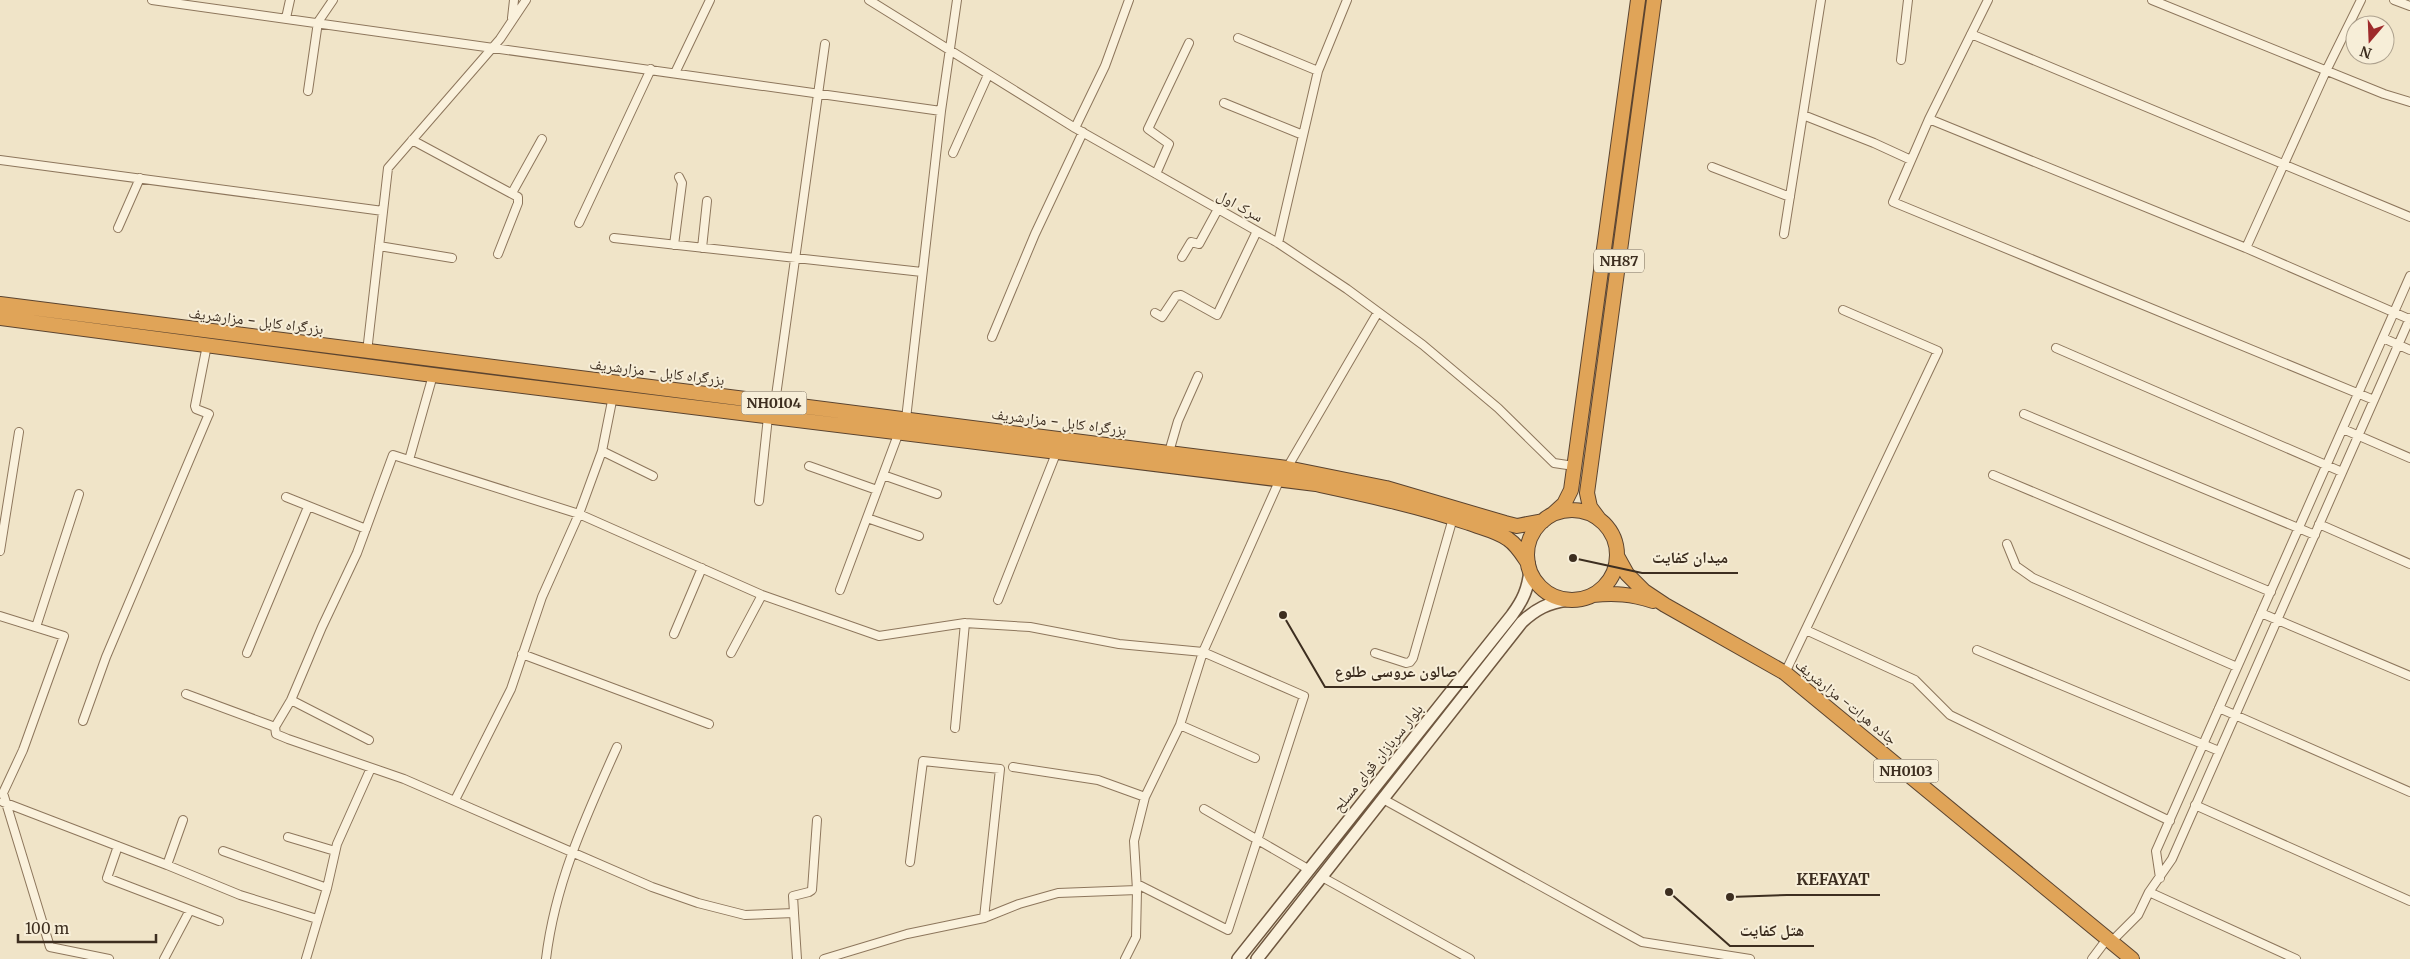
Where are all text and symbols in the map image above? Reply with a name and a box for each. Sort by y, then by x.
north arrow [2345,15,2395,65]
text: N [2358,42,2374,63]
street label: سرک اول [1213,185,1267,227]
road number: NH87 [1594,250,1644,272]
street label: بزرگراه کابل - مزارشریف [187,303,325,339]
street label: بزرگراه کابل - مزارشریف [588,354,726,390]
road number: NH0104 [742,392,806,414]
street label: بزرگراه کابل - مزارشریف [990,404,1128,440]
callout: میدان کفایت [1642,542,1738,573]
text: میدان کفایت [1652,547,1728,567]
street label: جاده هرات- مزارشریف [1791,655,1902,749]
callout: صالون عروسی طلوع [1325,656,1468,687]
text: صالون عروسی طلوع [1334,661,1458,682]
street label: بلوار سربازان قوای مسلح [1328,700,1428,816]
road number: NH0103 [1874,759,1938,782]
callout: KEFAYAT [1787,864,1880,895]
text: KEFAYAT [1796,869,1870,889]
scale bar [18,912,155,944]
callout: هتل کفایت [1730,915,1814,946]
text: 100 m [25,919,69,938]
text: هتل کفایت [1740,920,1804,940]

